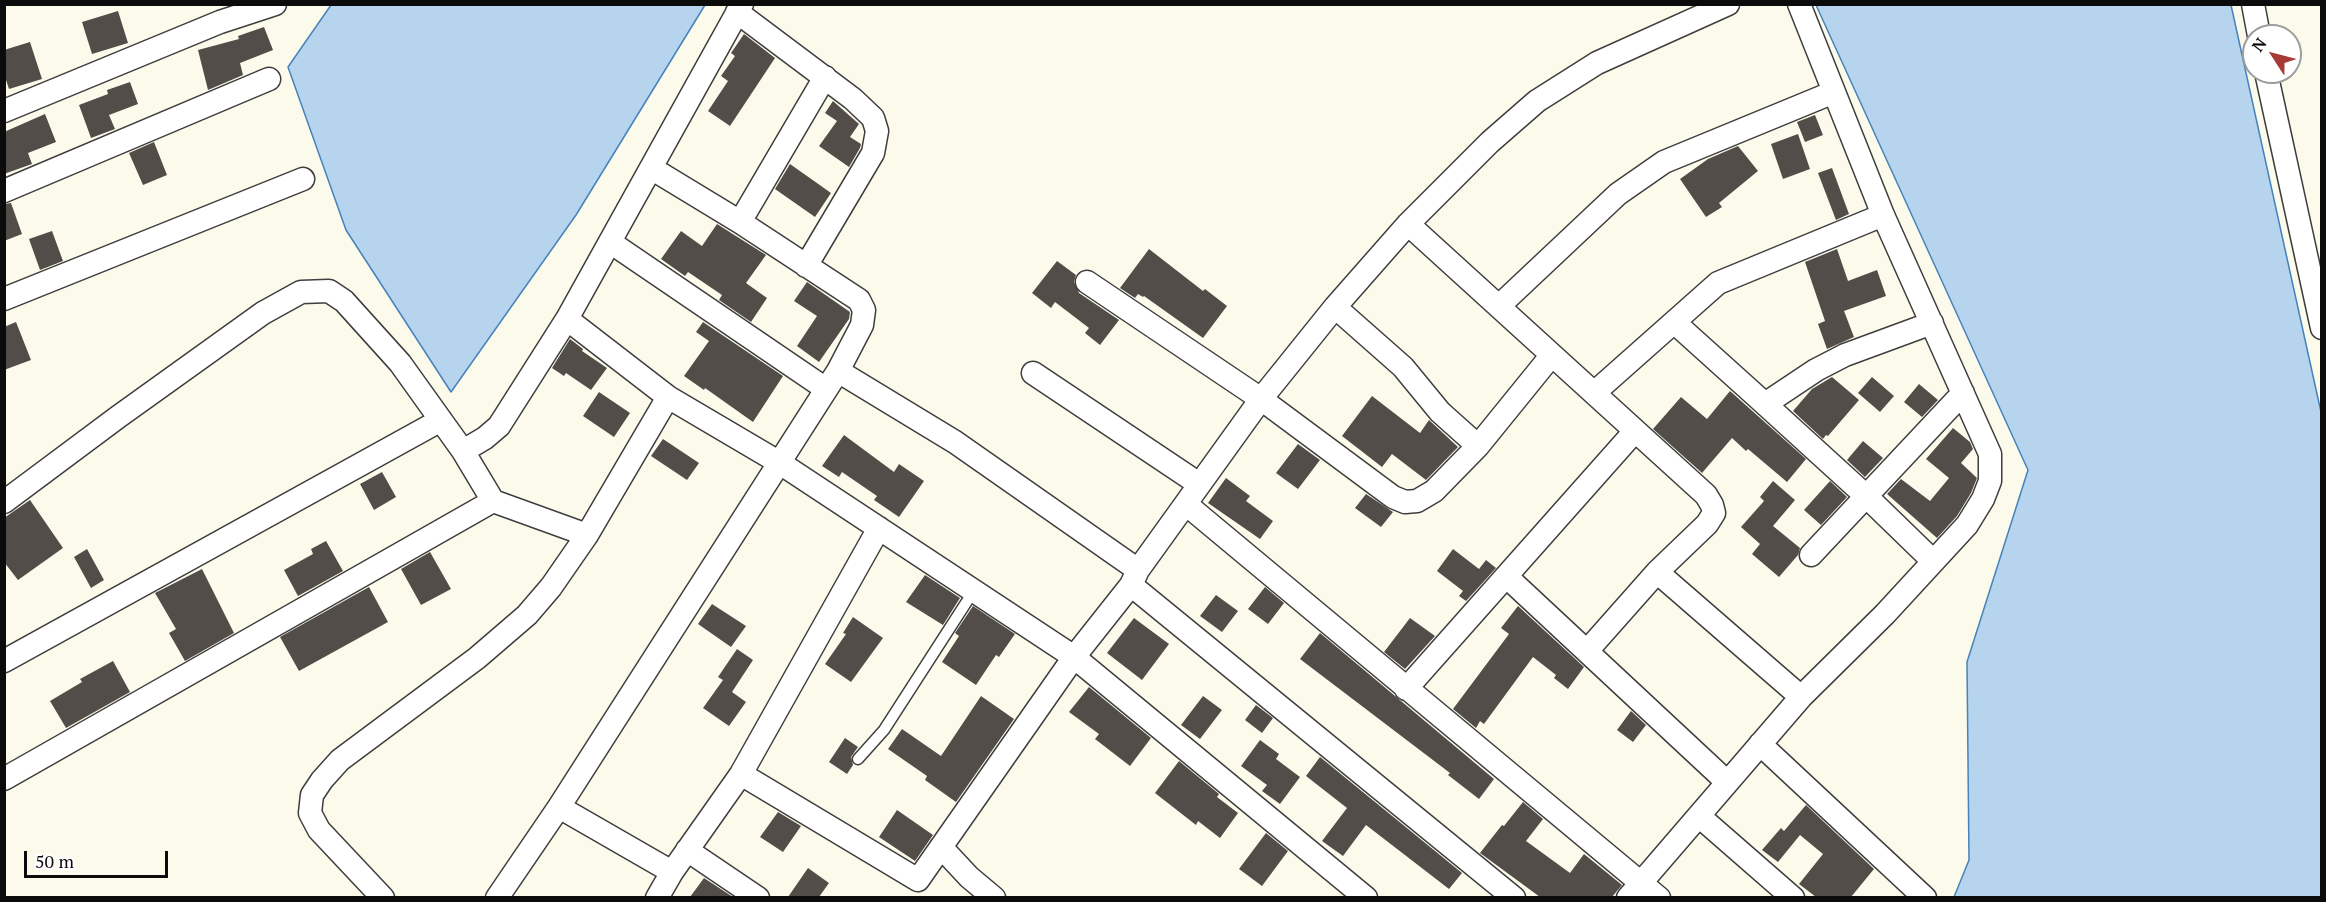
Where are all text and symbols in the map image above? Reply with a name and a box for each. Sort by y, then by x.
north arrow [2242,24,2302,84]
text: N [2247,33,2272,56]
scale bar [27,839,171,877]
text: 50 m [35,849,74,873]

